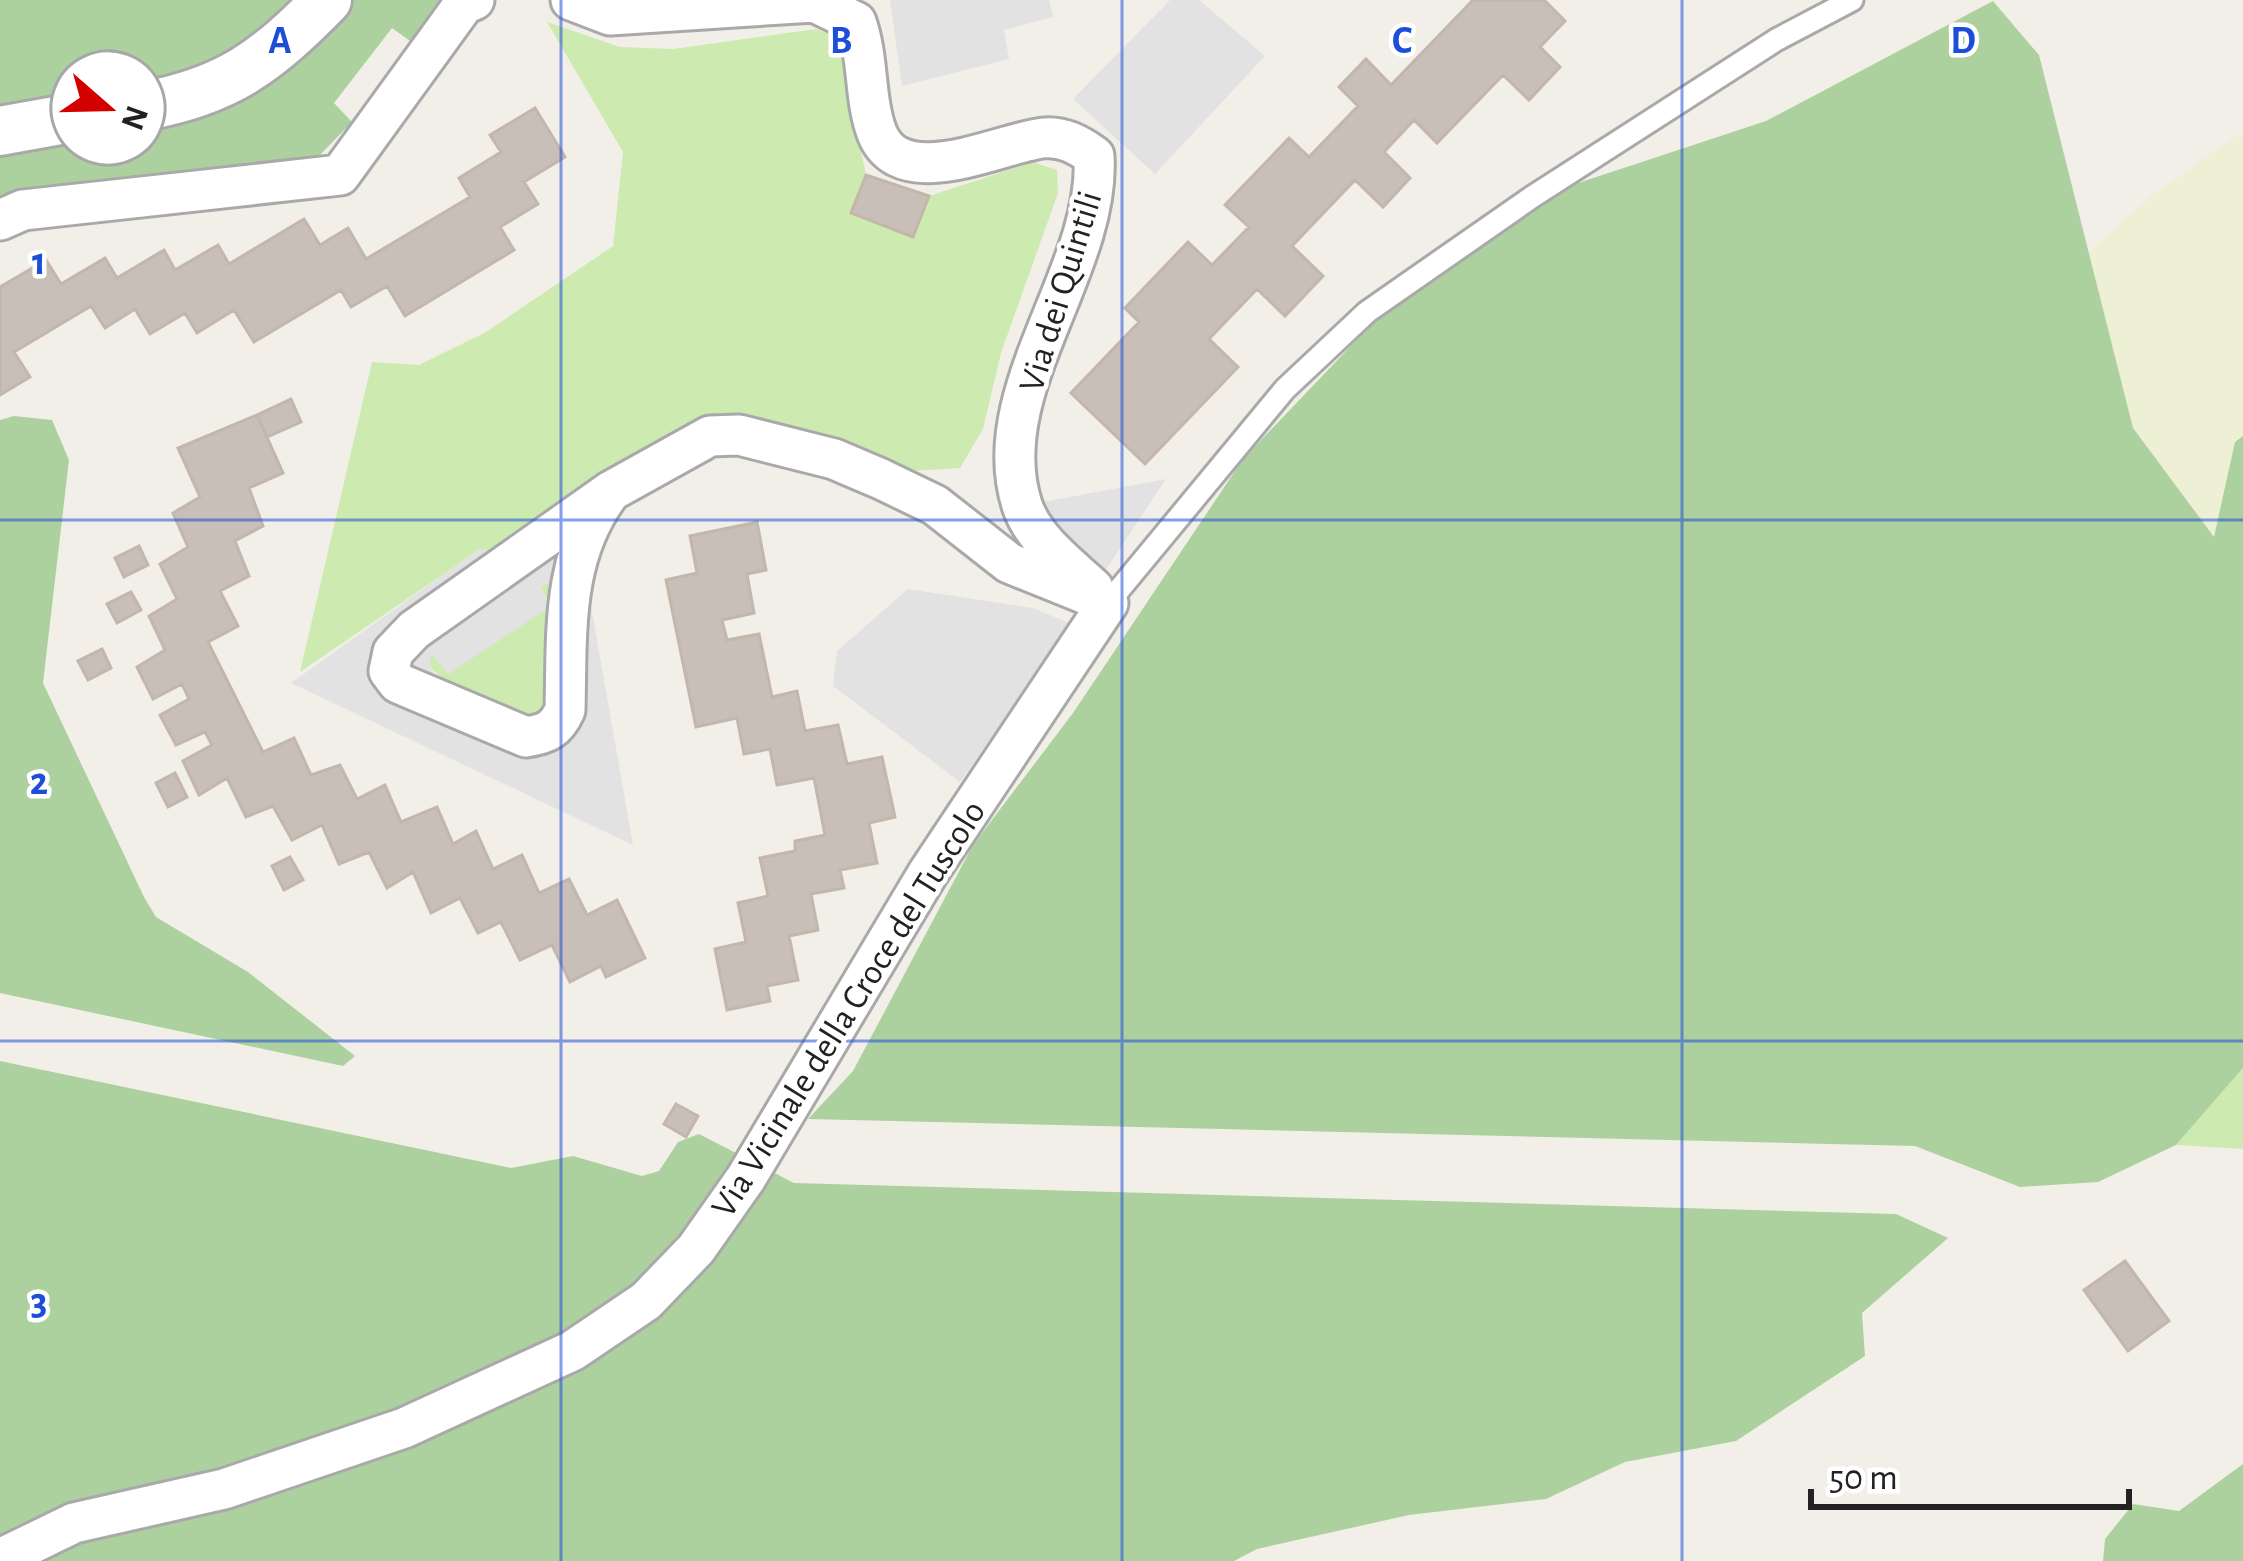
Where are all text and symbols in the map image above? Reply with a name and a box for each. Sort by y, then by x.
text: A [268,22,292,61]
text: B [830,22,852,61]
text: C [1392,22,1412,61]
text: D [1950,22,1976,61]
north arrow [48,48,168,168]
text: N [114,101,153,134]
street label: Via dei Quintili [1013,187,1109,396]
text: 1 [32,243,46,282]
text: 2 [30,763,48,802]
street label: Via Vicinale della Croce del Tuscolo [705,794,992,1224]
text: 3 [31,1283,47,1322]
scale bar [1811,1435,2129,1509]
text: 50 m [1829,1460,1898,1496]

